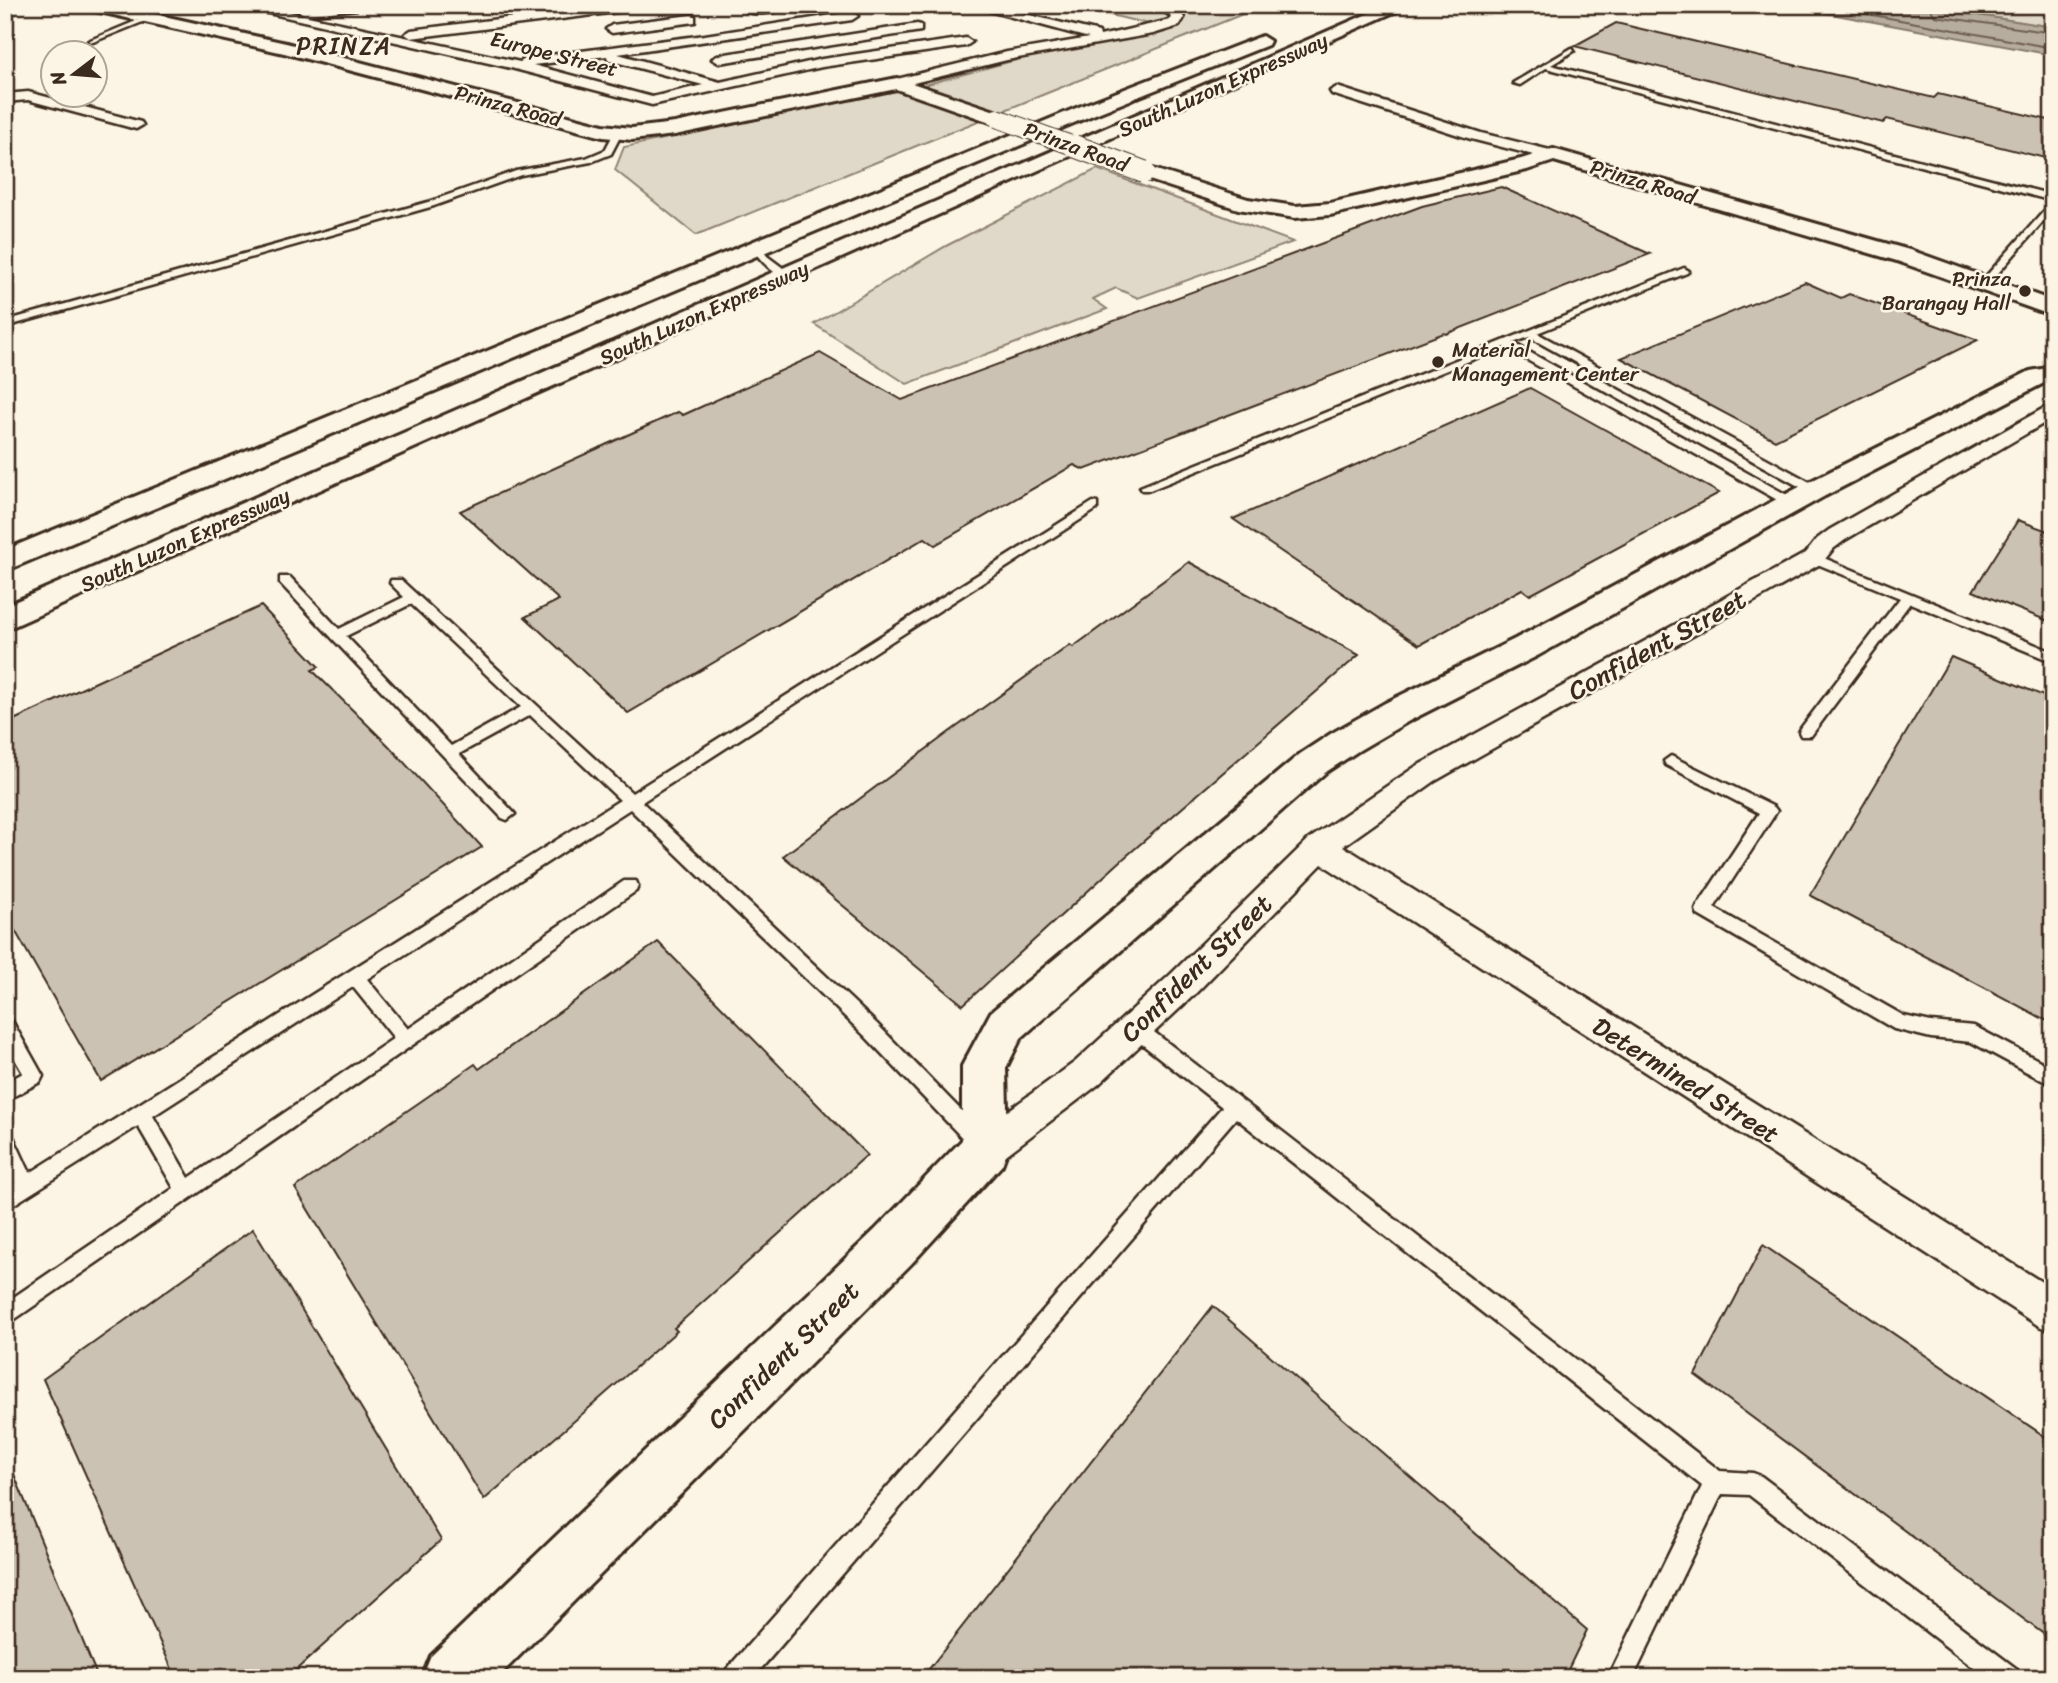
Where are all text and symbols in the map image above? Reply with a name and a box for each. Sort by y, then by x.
street label: Europe Street [486,20,622,88]
street label: South Luzon Expressway [1112,22,1334,148]
district label: PRINZA [296,25,392,67]
north arrow [38,38,108,108]
text: N [40,67,76,90]
street label: Prinza Road [450,74,568,139]
street label: Prinza Road [1018,110,1136,184]
street label: Prinza Road [1585,148,1703,217]
street label: South Luzon Expressway [593,250,815,376]
place label: Prinza Barangay Hall [1882,260,2012,322]
marker: Prinza Barangay Hall [2017,283,2033,299]
place label: Material Management Center [1452,331,1640,393]
marker: Material Management Center [1430,354,1446,370]
street label: South Luzon Expressway [74,477,296,603]
street label: Confident Street [1559,577,1755,713]
street label: Confident Street [1109,883,1283,1053]
street label: Determined Street [1583,1004,1789,1156]
street label: Confident Street [696,1270,870,1440]

